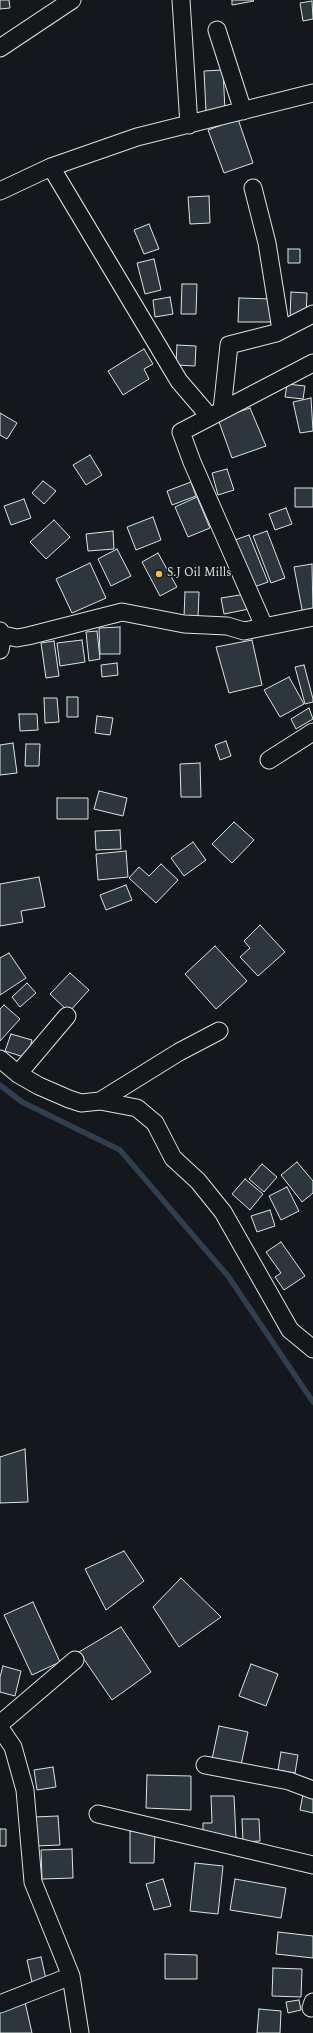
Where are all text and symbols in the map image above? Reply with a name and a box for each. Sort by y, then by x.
place label: S.J Oil Mills [167,567,231,581]
marker: S.J Oil Mills [154,569,164,579]

